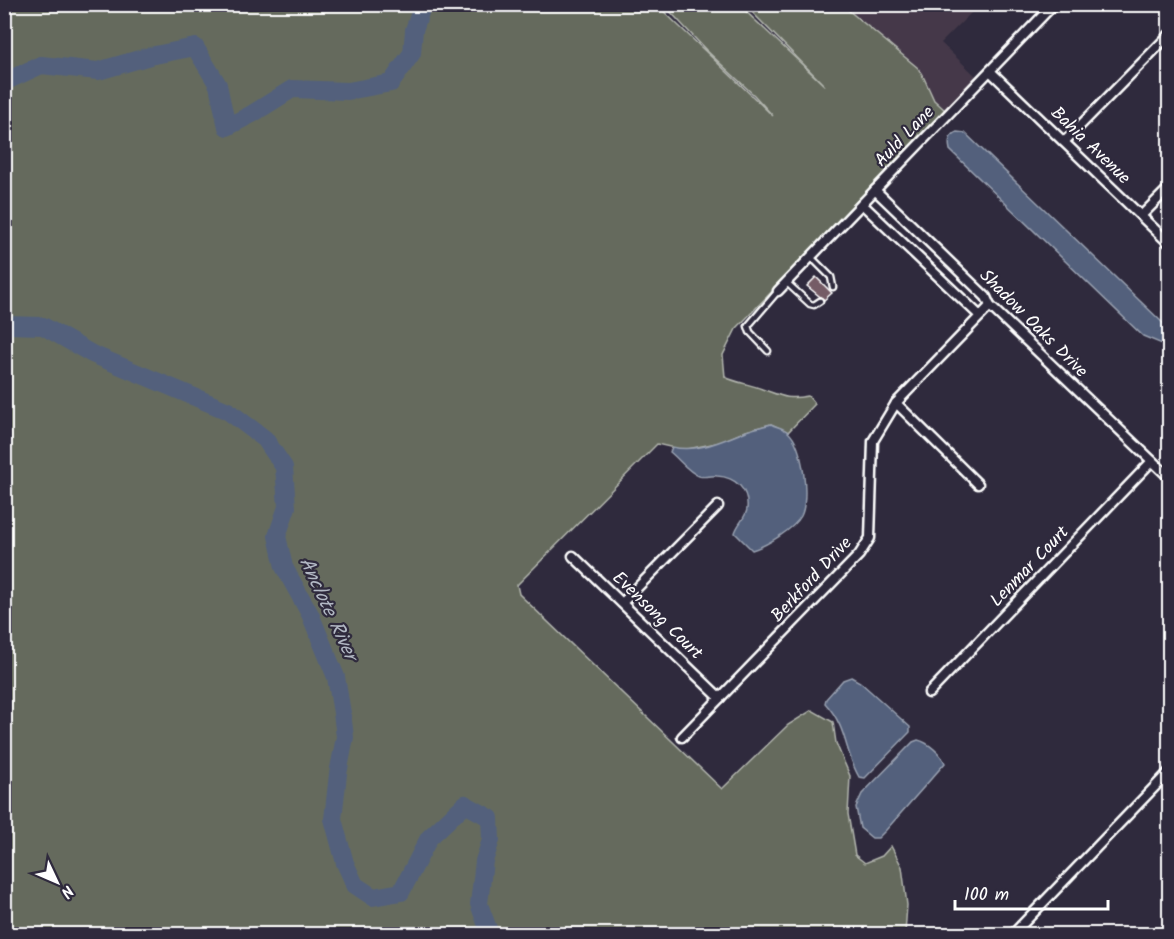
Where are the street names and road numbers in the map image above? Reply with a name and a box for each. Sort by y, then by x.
street label: Auld Lane [868,100,942,175]
street label: Bahia Avenue [1043,100,1137,192]
street label: Shadow Oaks Drive [972,263,1094,385]
street label: Lenmar Court [984,519,1077,615]
street label: Berkford Drive [764,530,860,630]
street label: Evensong Court [605,565,710,668]

